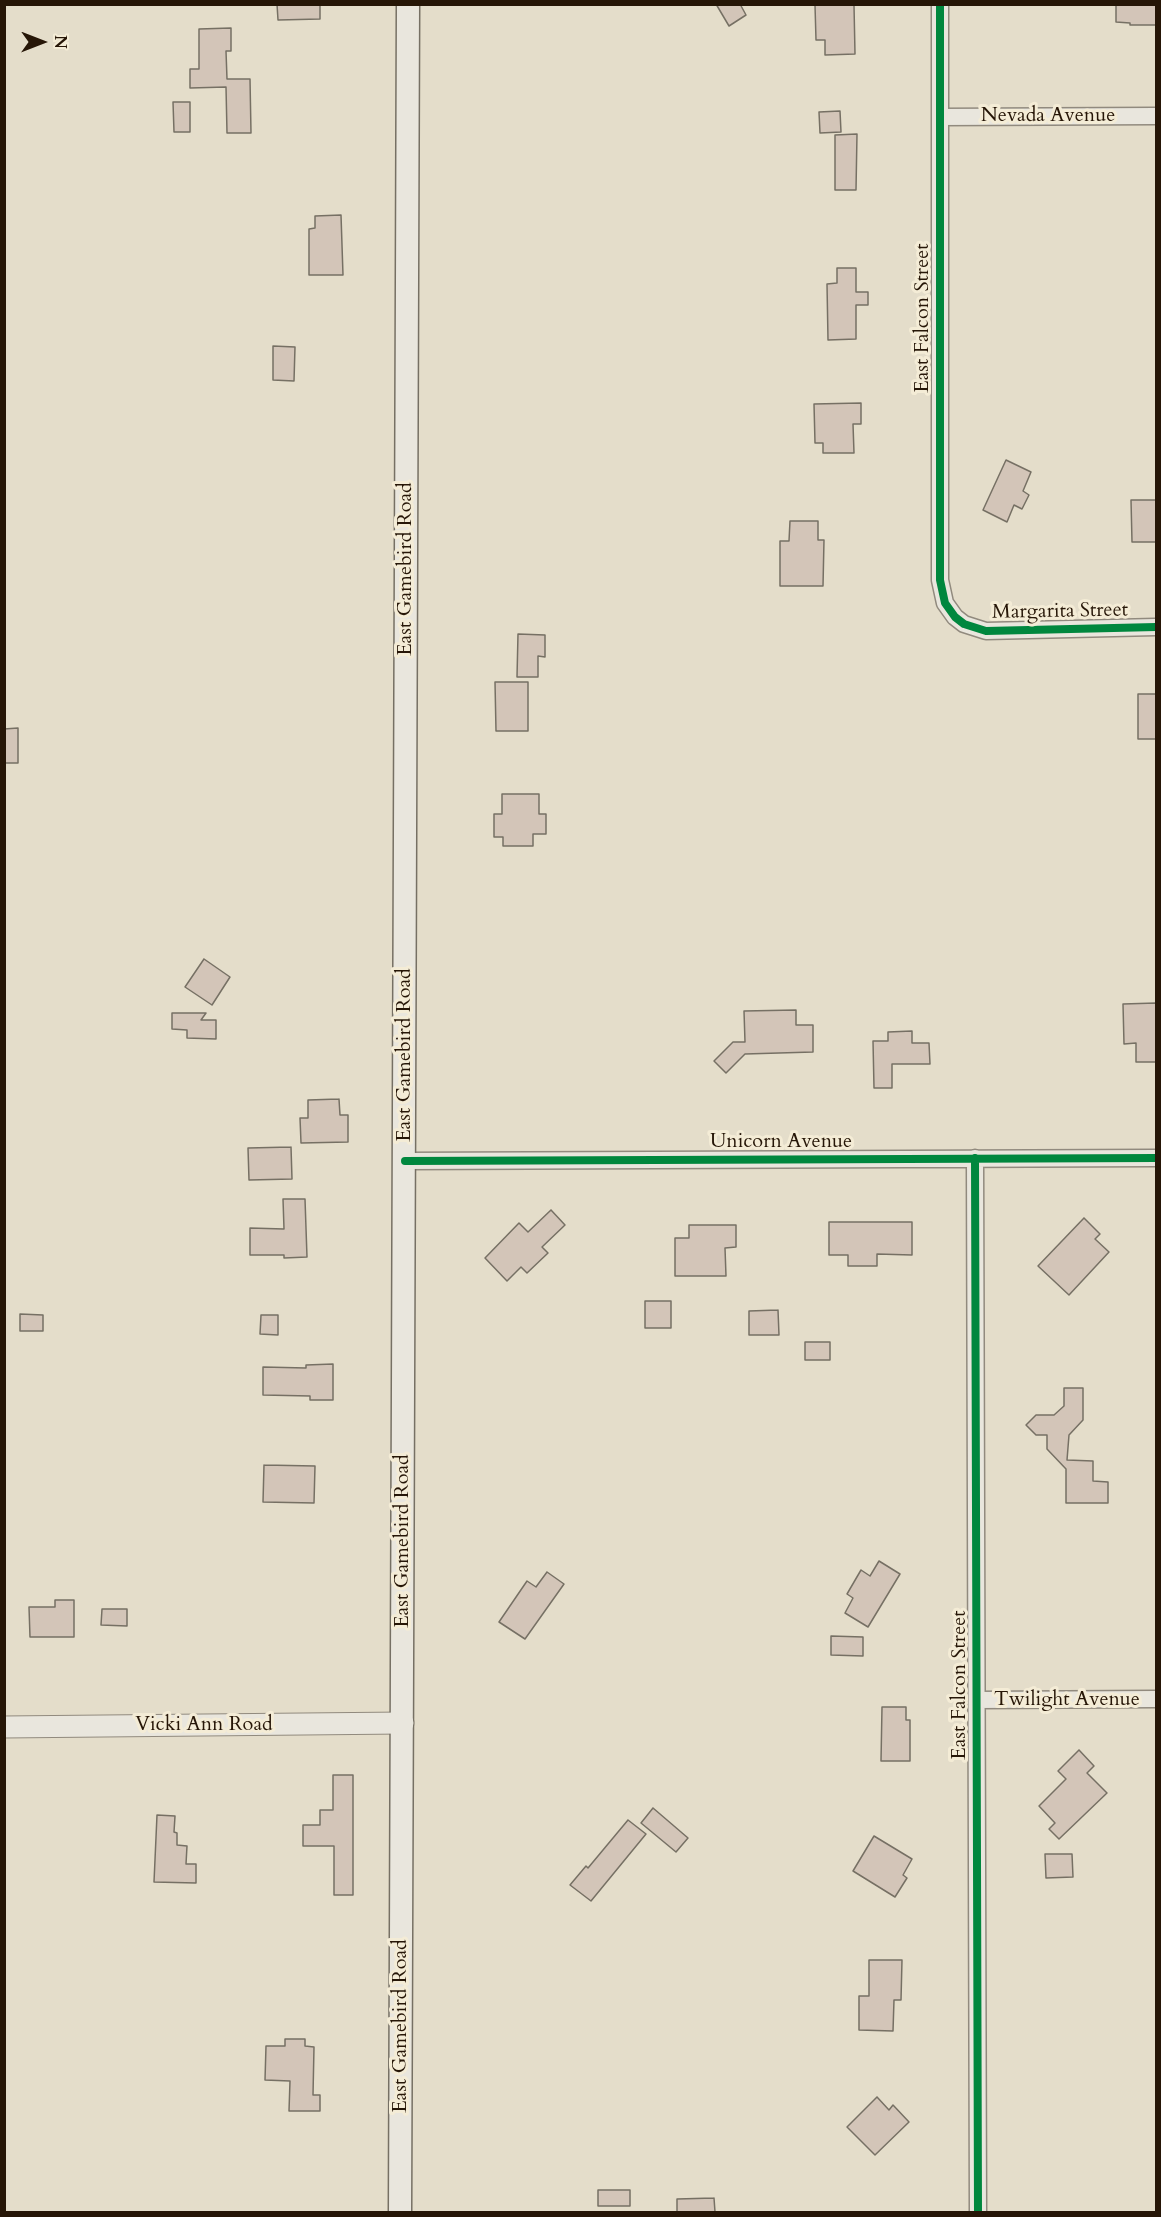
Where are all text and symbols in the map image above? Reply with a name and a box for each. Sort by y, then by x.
north arrow [12,12,72,72]
text: N [49,35,71,49]
street label: Nevada Avenue [981,104,1115,128]
street label: East Falcon Street [911,243,935,393]
street label: East Gamebird Road [394,482,418,656]
street label: Margarita Street [992,599,1128,625]
street label: East Gamebird Road [393,968,417,1142]
street label: Unicorn Avenue [710,1130,852,1154]
street label: East Gamebird Road [391,1454,415,1628]
street label: East Falcon Street [948,1610,972,1760]
street label: Twilight Avenue [994,1688,1140,1712]
street label: Vicki Ann Road [135,1713,273,1737]
street label: East Gamebird Road [389,1939,413,2113]

